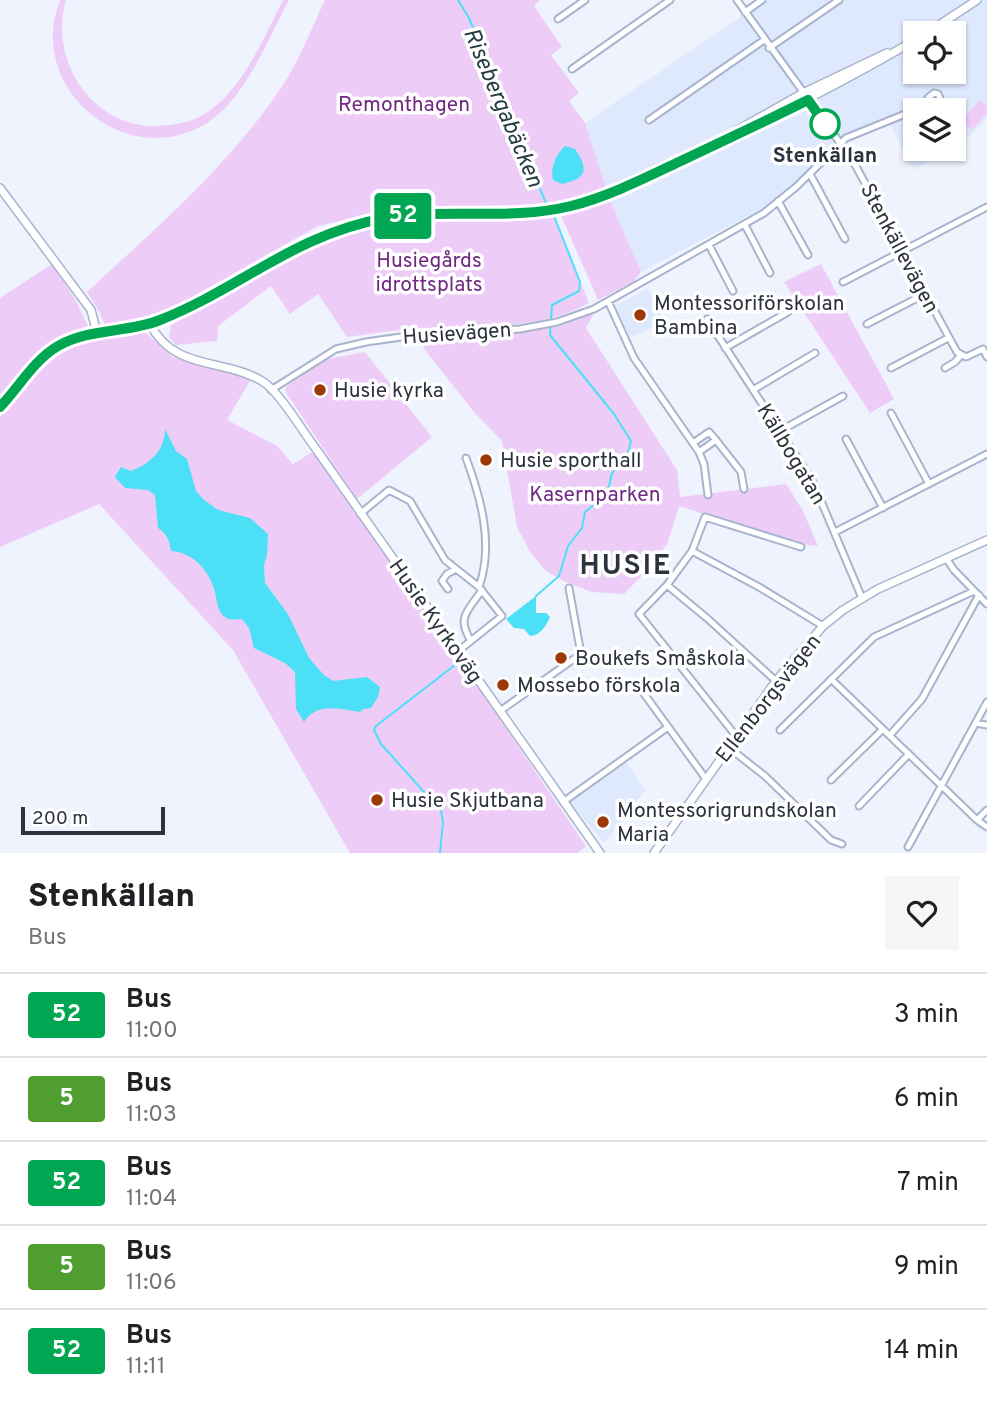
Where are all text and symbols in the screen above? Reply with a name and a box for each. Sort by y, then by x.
map controls [903,21,966,161]
button: locate [903,21,966,84]
water label: Risebergabäcken [455,24,548,192]
park label: Remonthagen [338,92,470,119]
button: layers [903,98,966,161]
marker: Stenkällan [810,109,840,139]
place label: Stenkällan [773,143,877,170]
street label: Stenkällevägen [853,179,944,318]
line badge: 52 [372,193,434,239]
text: 52 [388,201,418,231]
park label: Husiegårds idrottsplats [375,248,483,299]
place label: Montessoriförskolan Bambina [654,291,845,342]
marker: Montessoriförskolan Bambina [632,307,648,323]
street label: Husievägen [402,317,512,352]
place label: Husie kyrka [334,378,444,405]
marker: Husie kyrka [312,382,328,398]
street label: Källbogatan [750,399,831,510]
place label: Husie sporthall [500,448,642,475]
marker: Husie sporthall [478,452,494,468]
park label: Kasernparken [529,482,661,509]
district label: HUSIE [580,549,673,585]
street label: Husie Kyrkoväg [382,554,488,689]
street label: Ellenborgsvägen [711,629,828,769]
place label: Boukefs Småskola [575,646,745,673]
marker: Boukefs Småskola [553,650,569,666]
place label: Mossebo förskola [517,673,680,700]
marker: Mossebo förskola [495,677,511,693]
place label: Husie Skjutbana [391,788,544,815]
marker: Husie Skjutbana [369,792,385,808]
place label: Montessorigrundskolan Maria [617,798,837,849]
scale bar [21,804,164,836]
text: 200 m [32,807,88,831]
marker: Montessorigrundskolan Maria [595,814,611,830]
button: heart [885,876,959,950]
text: Stenkällan [28,877,195,919]
text: Bus [28,924,67,953]
text: Bus [126,984,172,1017]
text: 3 min [894,999,959,1032]
text: 52 [52,1000,81,1030]
text: 11:00 [126,1017,178,1046]
text: Bus [126,1068,172,1101]
text: 6 min [894,1083,959,1116]
text: 5 [59,1084,74,1114]
text: 11:03 [126,1101,177,1130]
text: Bus [126,1152,172,1185]
text: 7 min [897,1167,959,1200]
text: 52 [52,1168,81,1198]
text: 11:04 [126,1185,177,1214]
text: Bus [126,1236,172,1269]
text: 9 min [894,1251,959,1284]
text: 5 [59,1252,74,1282]
text: 11:06 [126,1269,177,1298]
text: Bus [126,1320,172,1353]
text: 14 min [884,1335,959,1368]
text: 52 [52,1336,81,1366]
text: 11:11 [126,1353,166,1382]

